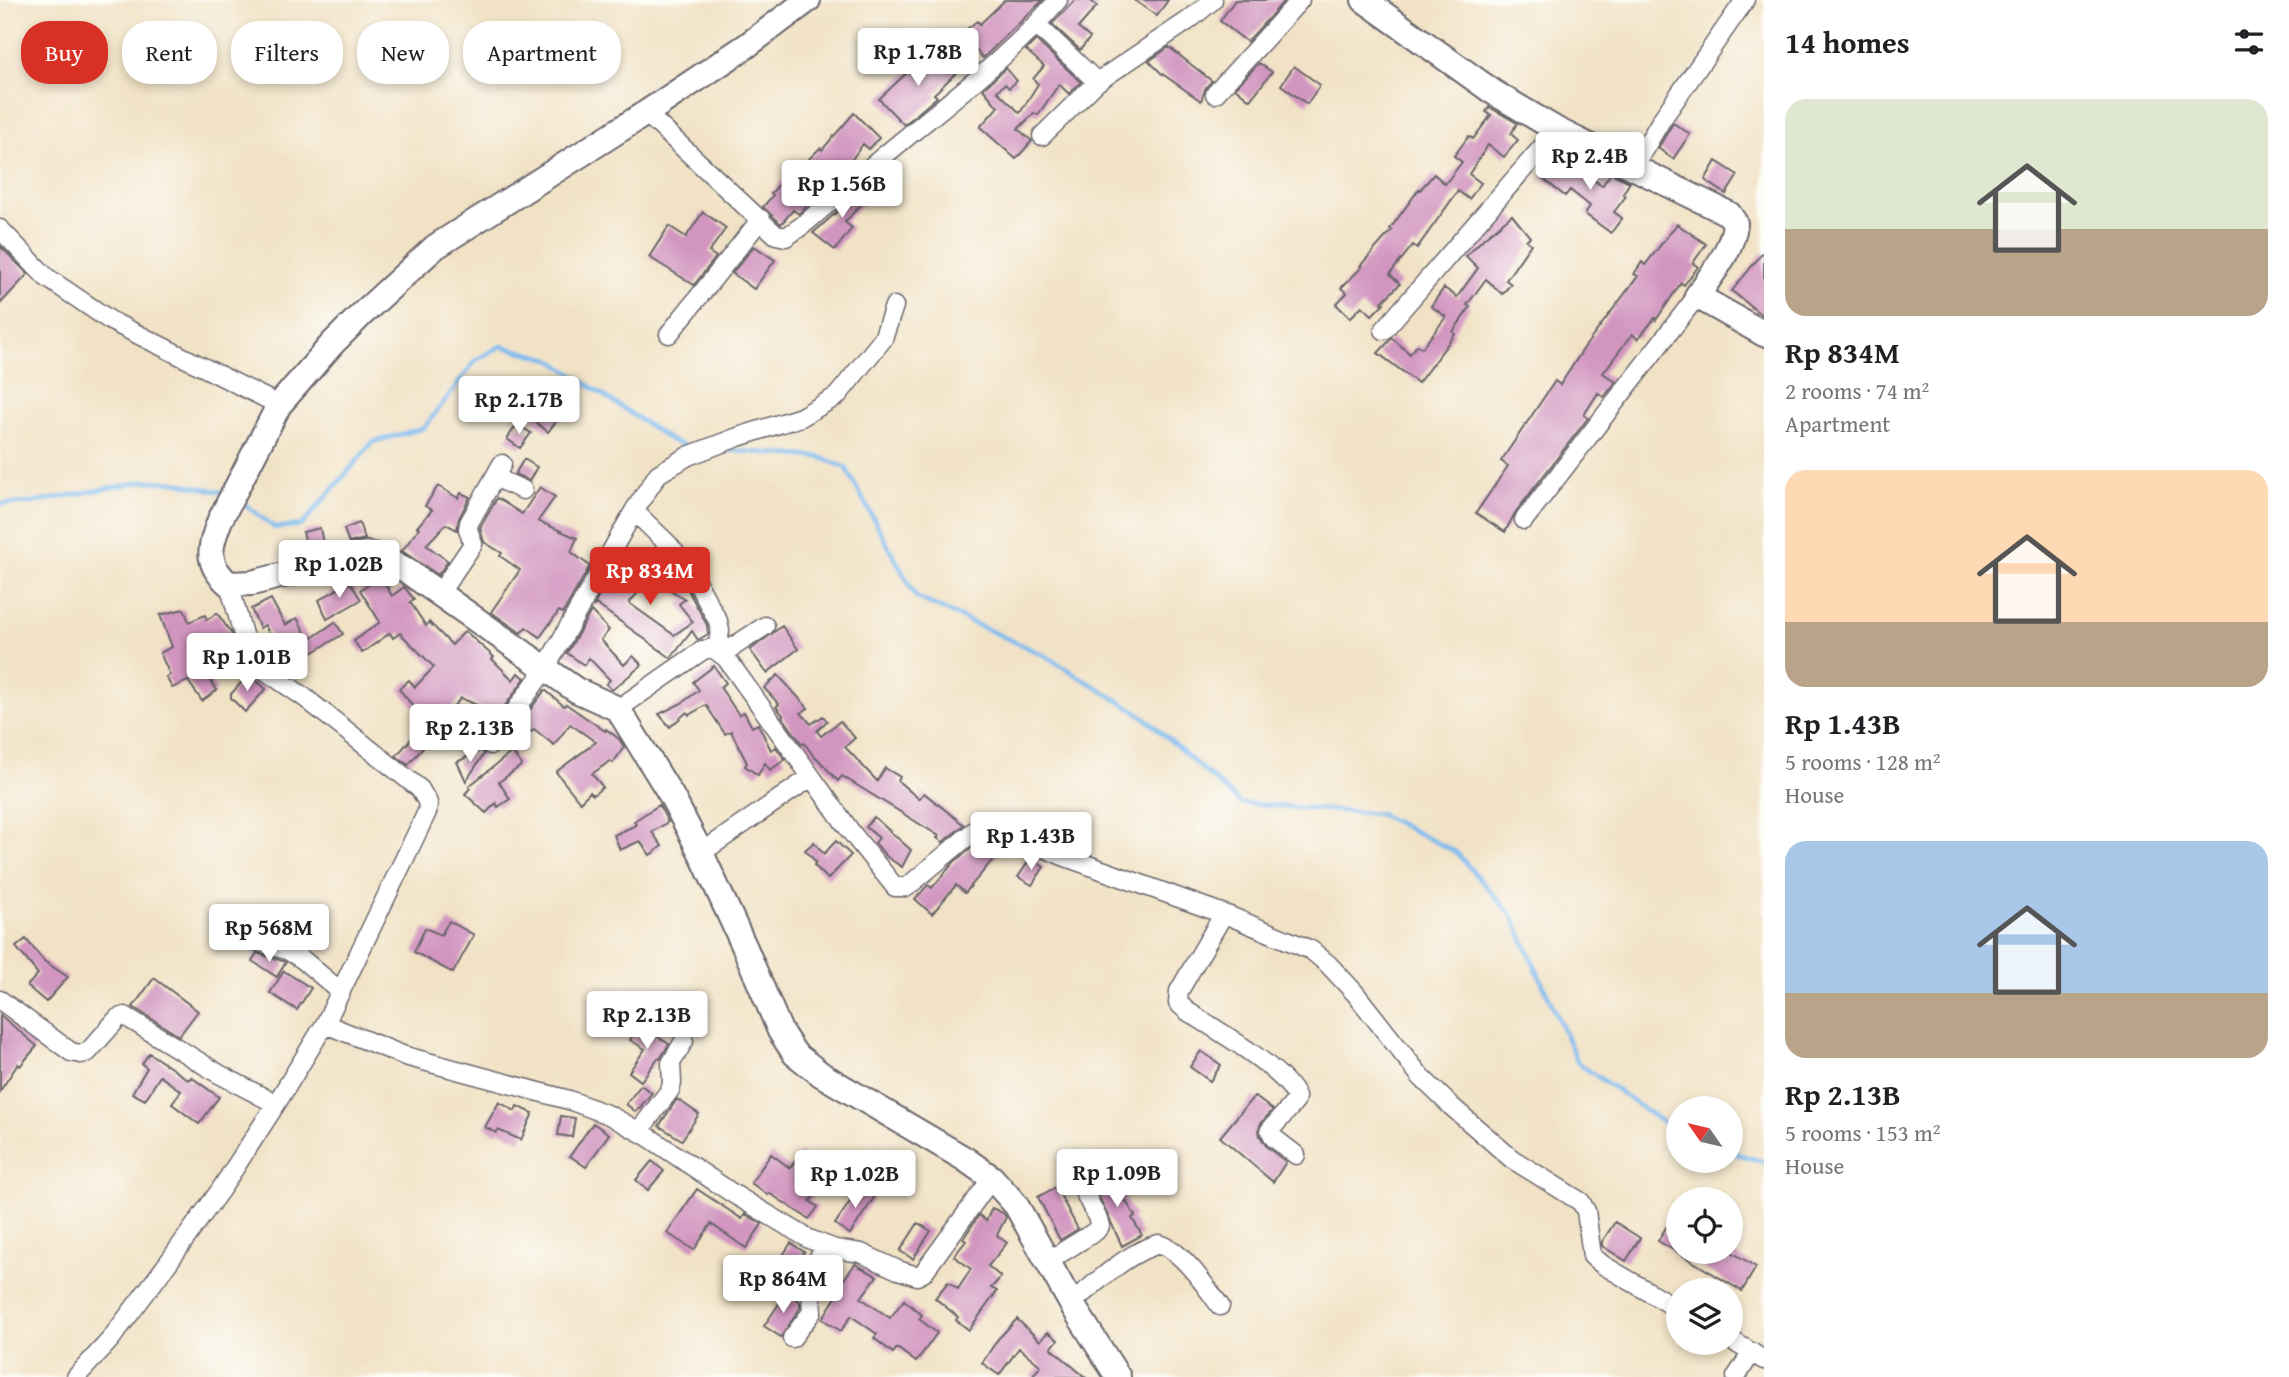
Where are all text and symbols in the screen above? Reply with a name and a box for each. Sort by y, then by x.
text: 14 homes [1785,20,1910,64]
chip: Buy [21,21,108,84]
chip: Rent [122,21,217,84]
chip: Filters [231,21,343,84]
chip: New [357,21,449,84]
chip: Apartment [463,21,621,84]
icon: filters [2230,23,2268,61]
pin: Rp 1.78B [846,28,990,88]
text: Rp 1.78B [874,34,962,67]
pin: Rp 2.4B [1525,132,1655,192]
text: Rp 2.4B [1552,138,1628,171]
icon: home [1964,145,2090,271]
pin: Rp 1.56B [770,160,914,220]
text: Rp 1.56B [798,166,886,199]
text: Rp 834M [1785,330,1900,374]
text: 2 rooms · 74 m² [1785,374,1929,407]
pin: Rp 2.17B [447,376,591,436]
text: Rp 2.17B [475,382,563,415]
text: Apartment [1785,407,1890,440]
icon: home [1964,516,2090,642]
pin: Rp 1.02B [267,540,411,600]
text: Rp 1.02B [295,546,383,579]
pin: Rp 834M [585,548,715,607]
text: Rp 834M [606,553,694,586]
pin: Rp 1.01B [175,634,319,693]
text: Rp 1.01B [203,639,291,672]
text: Rp 1.43B [1785,701,1901,745]
pin: Rp 2.13B [398,704,542,764]
text: Rp 2.13B [426,710,514,743]
text: 5 rooms · 128 m² [1785,745,1940,778]
text: House [1785,778,1844,811]
pin: Rp 1.43B [959,812,1103,872]
text: Rp 1.43B [987,818,1075,851]
icon: home [1964,887,2090,1013]
pin: Rp 568M [204,904,334,964]
text: Rp 568M [225,910,313,943]
pin: Rp 2.13B [575,992,719,1051]
text: Rp 2.13B [603,997,691,1030]
text: Rp 2.13B [1785,1072,1901,1116]
north arrow [1666,1096,1743,1172]
map controls [1666,1096,1743,1355]
text: 5 rooms · 153 m² [1785,1116,1940,1149]
text: House [1785,1149,1844,1182]
pin: Rp 1.02B [783,1150,927,1210]
pin: Rp 1.09B [1045,1150,1189,1209]
text: Rp 1.09B [1073,1155,1161,1188]
text: Rp 1.02B [811,1156,899,1189]
button: locate [1666,1187,1743,1264]
pin: Rp 864M [718,1256,848,1315]
text: Rp 864M [739,1261,827,1294]
button: layers [1666,1278,1743,1355]

